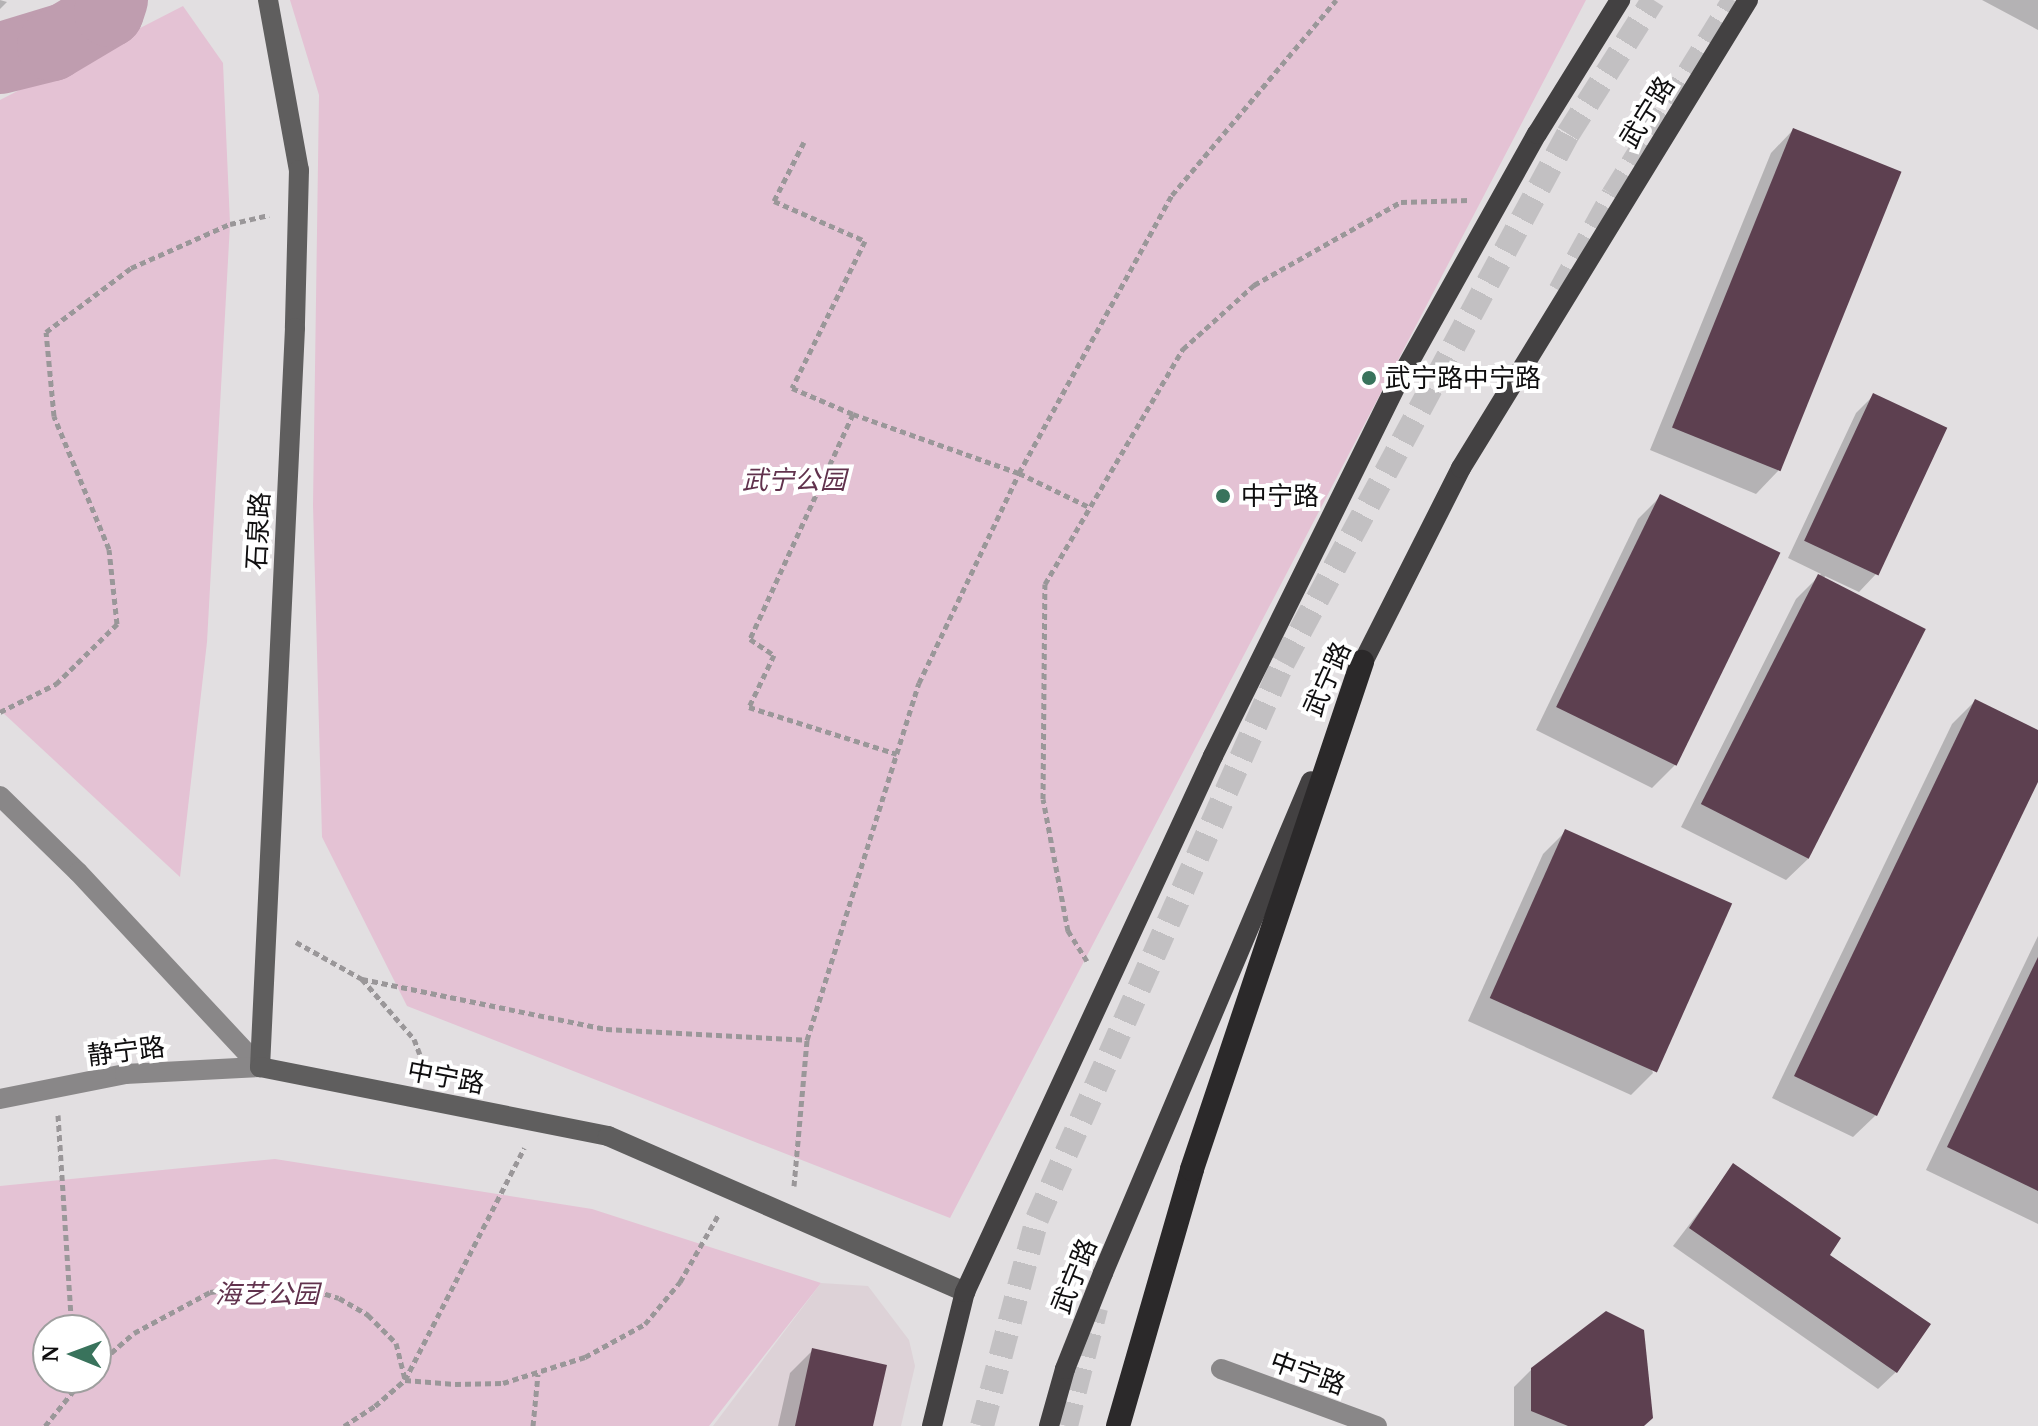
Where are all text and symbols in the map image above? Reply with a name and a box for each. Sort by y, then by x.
street label: 武宁路 [1613,71,1681,153]
place label: 武宁路中宁路 [1385,362,1541,394]
marker: 武宁路中宁路 [1360,369,1378,387]
park label: 武宁公园 [742,464,846,496]
place label: 中宁路 [1241,480,1319,512]
marker: 中宁路 [1212,485,1234,507]
street label: 石泉路 [240,491,276,571]
street label: 武宁路 [1297,637,1357,721]
street label: 静宁路 [85,1031,167,1071]
street label: 中宁路 [405,1054,487,1100]
street label: 武宁路 [1045,1234,1103,1318]
park label: 海艺公园 [215,1278,319,1310]
north arrow [32,1314,112,1394]
text: N [35,1345,64,1362]
street label: 中宁路 [1266,1345,1350,1401]

